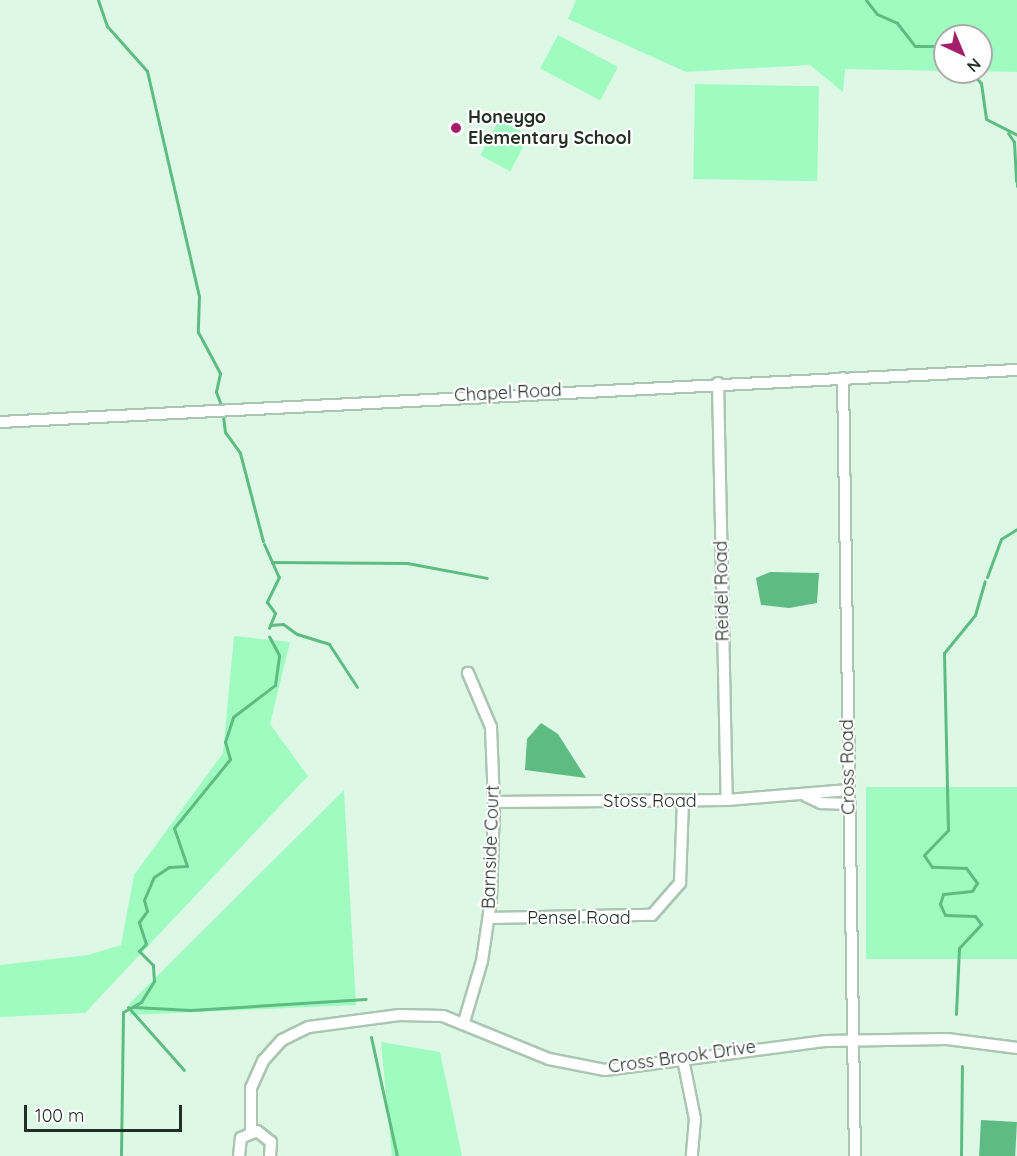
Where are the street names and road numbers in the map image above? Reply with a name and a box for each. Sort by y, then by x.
street label: Chapel Road [454,379,562,407]
street label: Reidel Road [710,540,734,642]
street label: Cross Road [836,719,860,815]
street label: Barnside Court [478,785,504,909]
street label: Stoss Road [603,790,697,812]
street label: Pensel Road [527,907,631,929]
street label: Cross Brook Drive [607,1036,757,1078]

